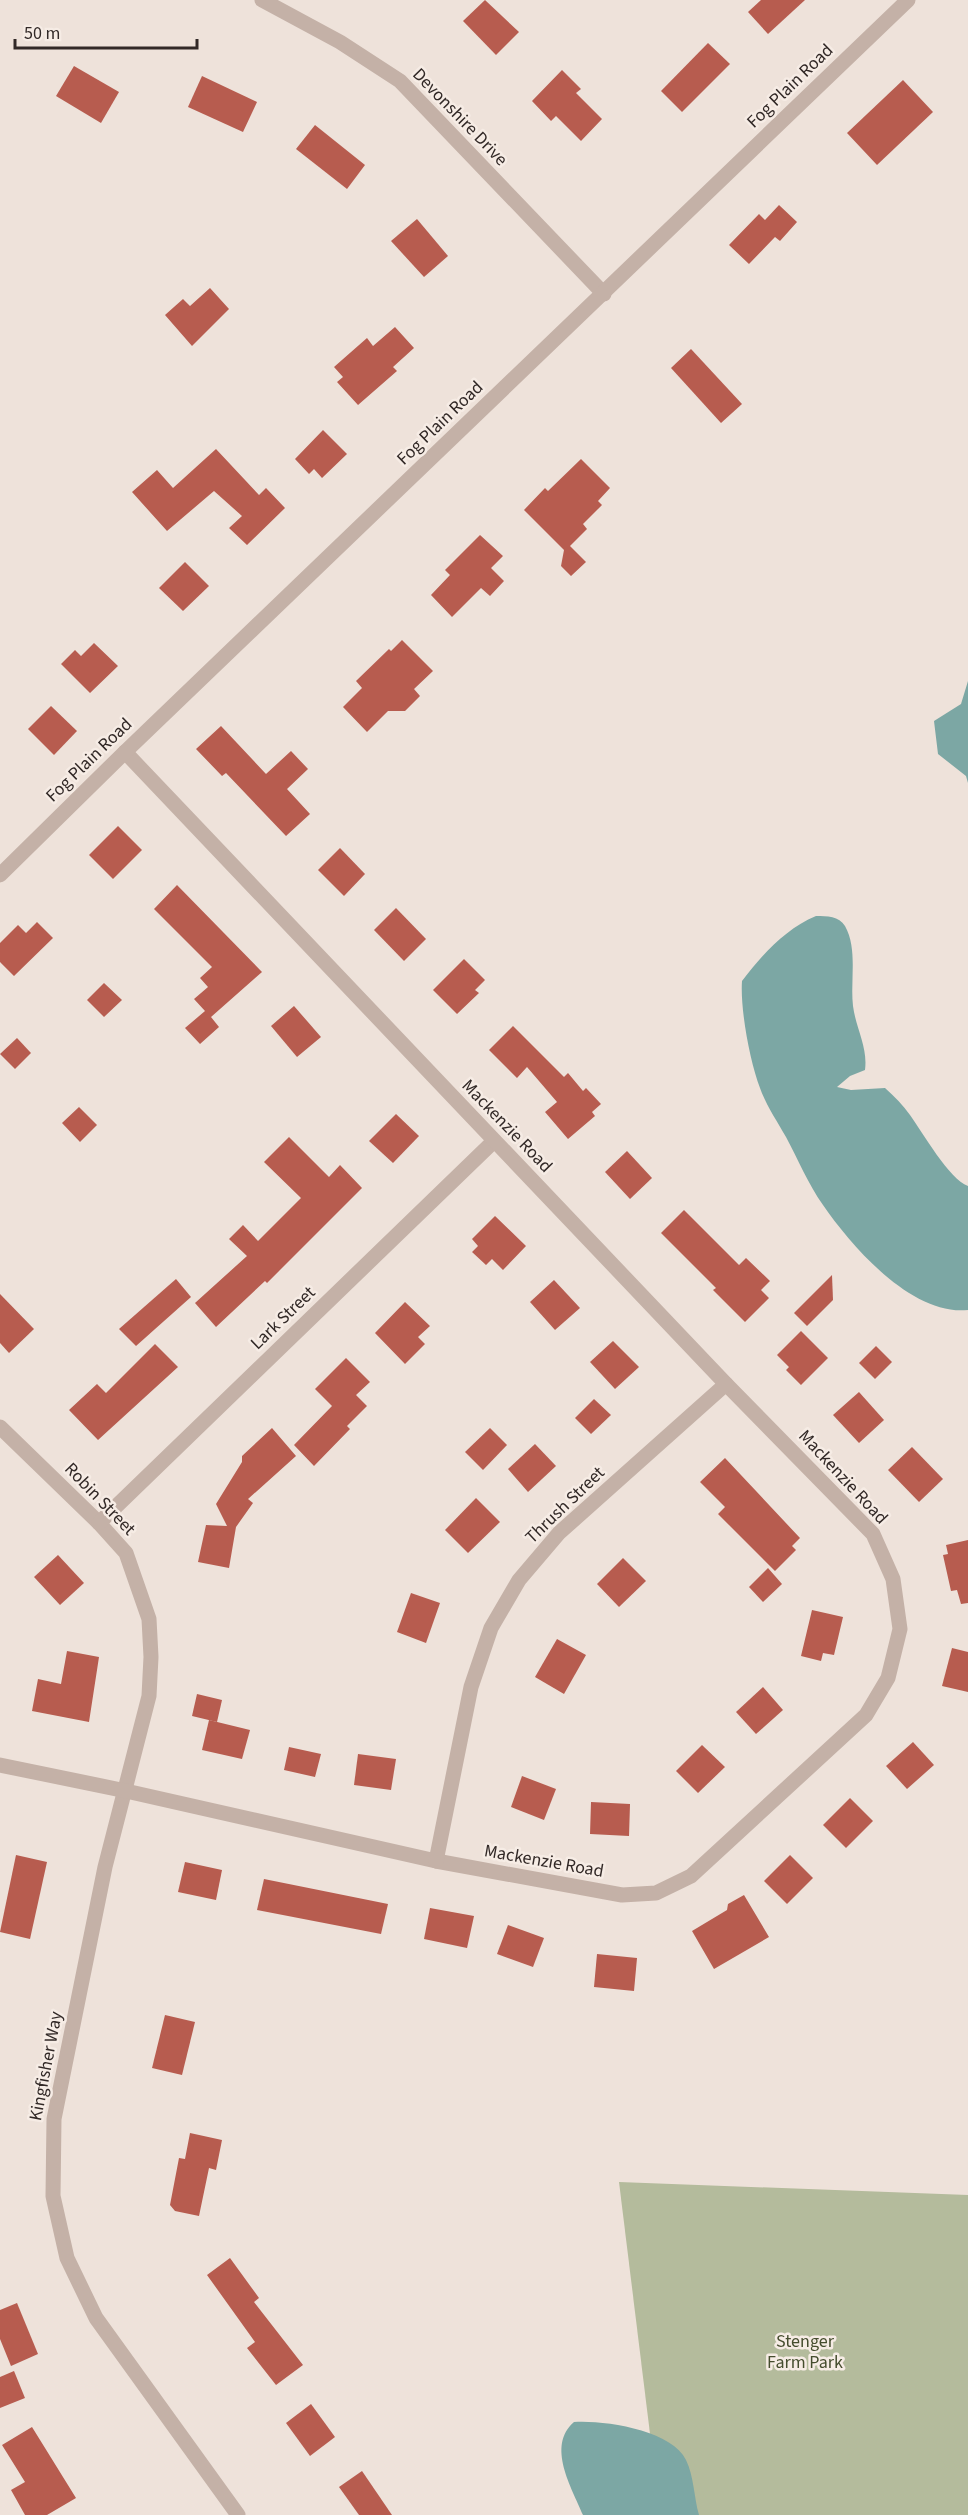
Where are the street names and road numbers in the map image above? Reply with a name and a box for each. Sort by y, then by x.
street label: Fog Plain Road [741,38,839,134]
street label: Devonshire Drive [407,62,513,172]
street label: Fog Plain Road [391,375,489,471]
street label: Fog Plain Road [40,712,138,808]
street label: Mackenzie Road [456,1074,558,1178]
street label: Lark Street [245,1281,321,1355]
street label: Mackenzie Road [793,1424,893,1530]
street label: Robin Street [59,1457,141,1541]
street label: Thrush Street [520,1461,610,1549]
street label: Mackenzie Road [482,1838,606,1884]
street label: Kingfisher Way [23,2009,69,2123]

